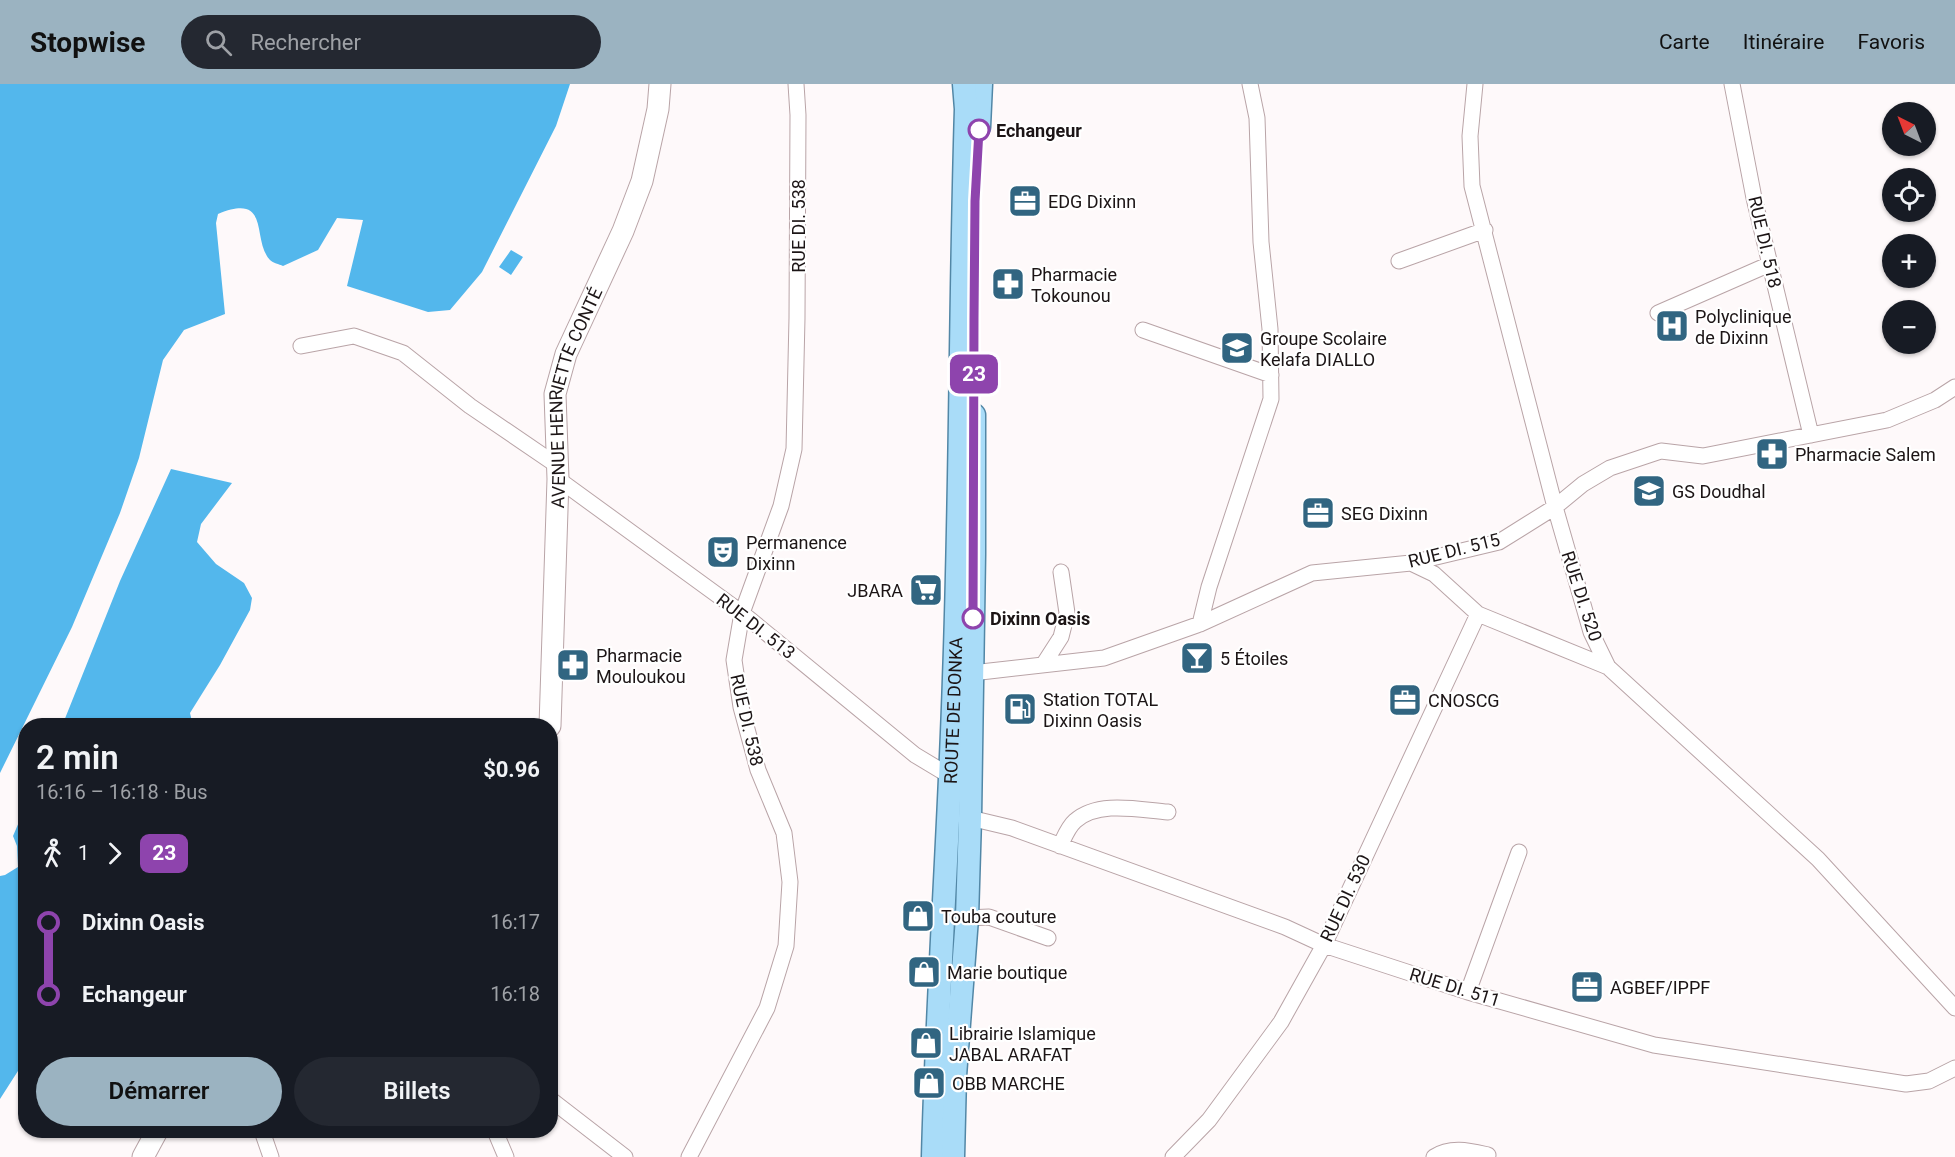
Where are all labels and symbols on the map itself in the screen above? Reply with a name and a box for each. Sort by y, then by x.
north arrow [1882,102,1936,156]
marker: Echangeur [968,119,990,141]
place label: Echangeur [996,120,1082,141]
street label: RUE DI. 538 [788,179,809,273]
office icon: EDG Dixinn [1007,183,1043,219]
place label: EDG Dixinn [1048,191,1136,212]
street label: RUE DI. 518 [1744,194,1786,290]
place label: Pharmacie Tokounou [1031,264,1117,306]
pharmacy icon: Pharmacie Tokounou [990,266,1026,302]
street label: AVENUE HENRIETTE CONTÉ [544,284,606,509]
place label: Polyclinique de Dixinn [1695,306,1791,348]
hospital icon: Polyclinique de Dixinn [1654,308,1690,344]
place label: Groupe Scolaire Kelafa DIALLO [1260,328,1387,370]
school or university icon: Groupe Scolaire Kelafa DIALLO [1219,330,1255,366]
line badge: 23 [947,354,1001,394]
pharmacy icon: Pharmacie Salem [1754,436,1790,472]
place label: Pharmacie Salem [1795,444,1936,465]
school or university icon: GS Doudhal [1631,473,1667,509]
place label: GS Doudhal [1672,481,1766,502]
office icon: SEG Dixinn [1300,495,1336,531]
place label: SEG Dixinn [1341,503,1428,524]
street label: RUE DI. 515 [1406,528,1502,572]
place label: Permanence Dixinn [746,532,847,574]
theatre icon: Permanence Dixinn [705,534,741,570]
street label: RUE DI. 520 [1558,548,1606,644]
supermarket icon: JBARA [908,572,944,608]
place label: JBARA [847,580,903,601]
street label: RUE DI. 513 [713,589,799,663]
marker: Dixinn Oasis [962,607,984,629]
place label: Dixinn Oasis [990,608,1090,629]
street label: ROUTE DE DONKA [939,636,966,784]
bar icon: 5 Étoiles [1179,640,1215,676]
place label: Pharmacie Mouloukou [596,645,686,687]
pharmacy icon: Pharmacie Mouloukou [555,647,591,683]
place label: 5 Étoiles [1220,648,1288,669]
street label: RUE DI. 538 [726,672,768,768]
office icon: CNOSCG [1387,682,1423,718]
place label: Station TOTAL Dixinn Oasis [1043,689,1158,731]
place label: CNOSCG [1428,690,1500,711]
fuel station icon: Station TOTAL Dixinn Oasis [1002,691,1038,727]
street label: RUE DI. 530 [1316,851,1374,945]
shop icon: Touba couture [900,898,936,934]
place label: Touba couture [941,906,1056,927]
shop icon: Marie boutique [906,954,942,990]
place label: Marie boutique [947,962,1067,983]
street label: RUE DI. 511 [1407,963,1503,1011]
office icon: AGBEF/IPPF [1569,969,1605,1005]
place label: AGBEF/IPPF [1610,977,1710,998]
place label: Librairie Islamique JABAL ARAFAT [949,1023,1096,1065]
shop icon: Librairie Islamique JABAL ARAFAT [908,1025,944,1061]
shop icon: OBB MARCHE [911,1065,947,1101]
place label: OBB MARCHE [952,1073,1065,1094]

